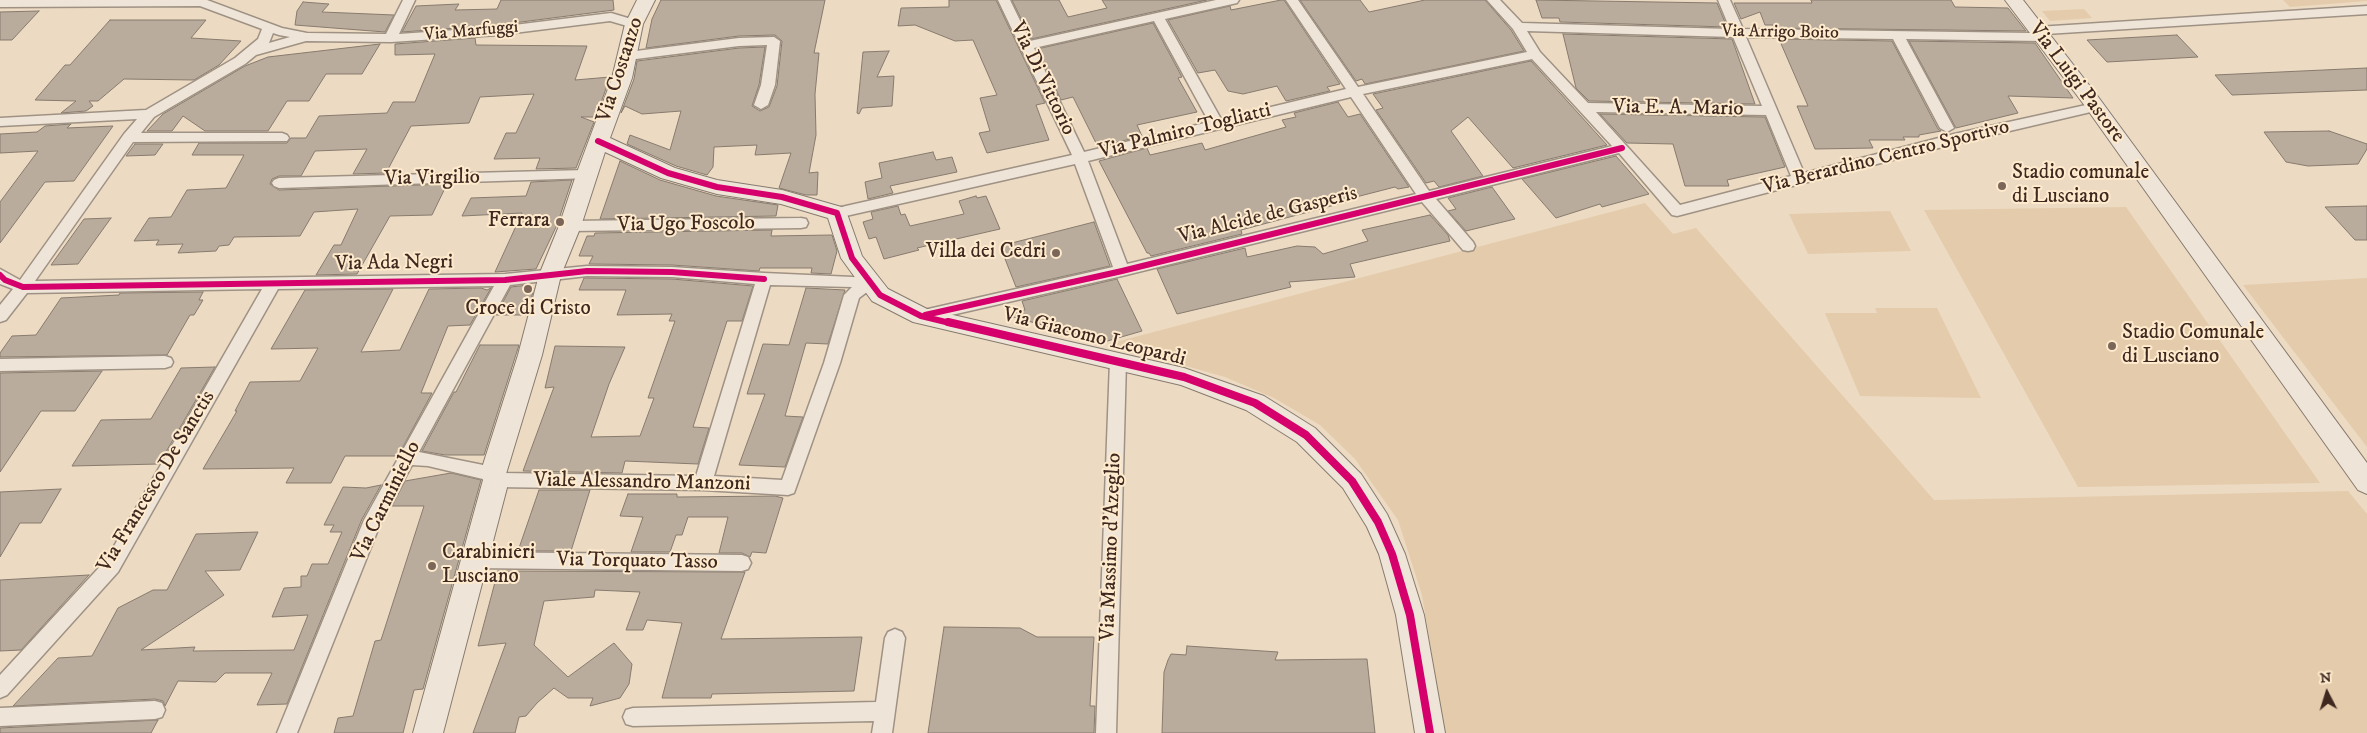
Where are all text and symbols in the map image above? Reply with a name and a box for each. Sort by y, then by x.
street label: Via Costanzo [592,14,650,126]
street label: Via Marfuggi [423,17,519,47]
street label: Via Di Vittorio [1004,18,1080,140]
street label: Via Luigi Pastore [2023,18,2129,148]
street label: Via Arrigo Boito [1721,21,1839,45]
street label: Via E. A. Mario [1612,95,1744,123]
street label: Via Palmiro Togliatti [1096,98,1274,166]
street label: Via Berardino Centro Sportivo [1760,115,2012,201]
place label: Stadio comunale di Lusciano [2012,161,2149,211]
street label: Via Virgilio [384,166,480,192]
marker: Stadio comunale di Lusciano [1996,180,2008,192]
street label: Via Alcide de Gasperis [1176,182,1360,250]
place label: Ferrara [488,209,550,235]
street label: Via Ugo Foscolo [617,211,755,239]
marker: Ferrara [554,216,566,228]
place label: Villa dei Cedri [926,240,1046,266]
marker: Villa dei Cedri [1050,247,1062,259]
street label: Via Ada Negri [335,250,453,278]
marker: Croce di Cristo [522,283,534,295]
place label: Croce di Cristo [465,297,591,323]
street label: Via Giacomo Leopardi [1000,303,1188,373]
place label: Stadio Comunale di Lusciano [2122,321,2264,371]
marker: Stadio Comunale di Lusciano [2106,340,2118,352]
street label: Via Francesco De Sanctis [93,386,221,578]
street label: Via Carminiello [347,437,427,567]
street label: Via Massimo d'Azeglio [1096,452,1128,642]
street label: Viale Alessandro Manzoni [533,469,751,497]
place label: Carabinieri Lusciano [442,541,535,591]
street label: Via Torquato Tasso [556,548,718,576]
marker: Carabinieri Lusciano [426,560,438,572]
north arrow [2302,668,2352,718]
text: N [2319,669,2332,688]

